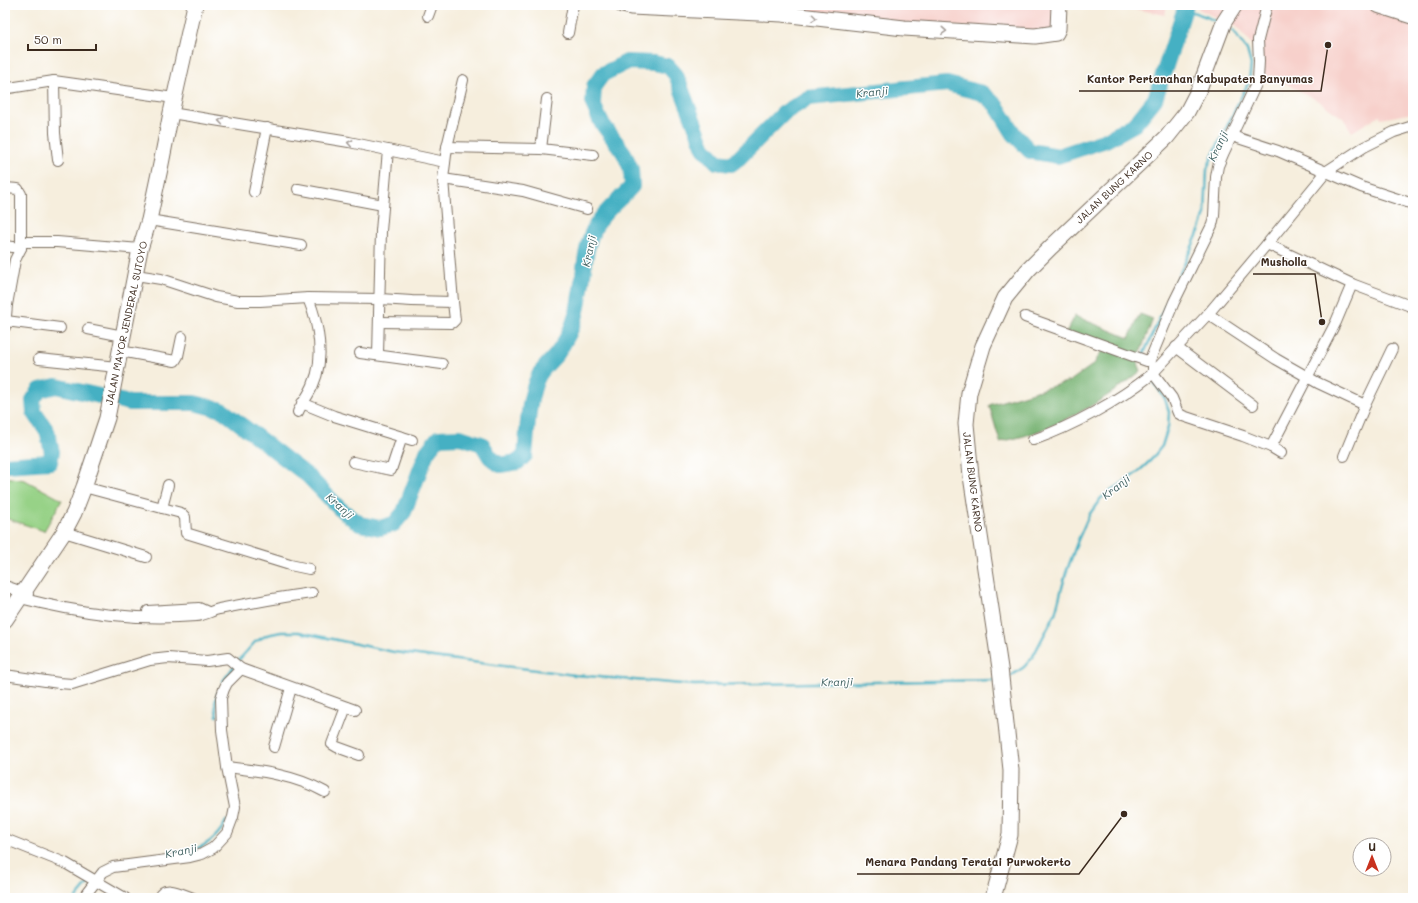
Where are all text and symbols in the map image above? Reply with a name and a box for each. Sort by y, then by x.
one-way arrow [811,13,817,22]
scale bar [28,26,96,52]
one-way arrow [941,26,947,35]
text: 50 m [34,31,62,47]
callout: Kantor Pertanahan Kabupaten Banyumas [1079,68,1321,91]
text: Kantor Pertanahan Kabupaten Banyumas [1087,71,1313,86]
water label: Kranji [855,82,889,101]
one-way arrow [218,117,225,126]
water label: Kranji [1204,127,1231,164]
one-way arrow [346,139,353,147]
street label: JALAN BUNG KARNO [1072,147,1156,226]
water label: Kranji [578,233,599,268]
street label: JALAN MAYOR JENDERAL SUTOYO [102,240,150,406]
callout: Musholla [1253,251,1315,274]
text: Musholla [1261,254,1307,269]
street label: JALAN BUNG KARNO [960,431,986,533]
water label: Kranji [1098,470,1133,502]
water label: Kranji [323,489,358,522]
water label: Kranji [821,674,854,689]
north arrow [1352,837,1392,877]
text: U [1368,839,1376,854]
water label: Kranji [164,840,199,861]
callout: Menara Pandang Teratai Purwokerto [857,851,1079,874]
text: Menara Pandang Teratai Purwokerto [865,854,1071,869]

